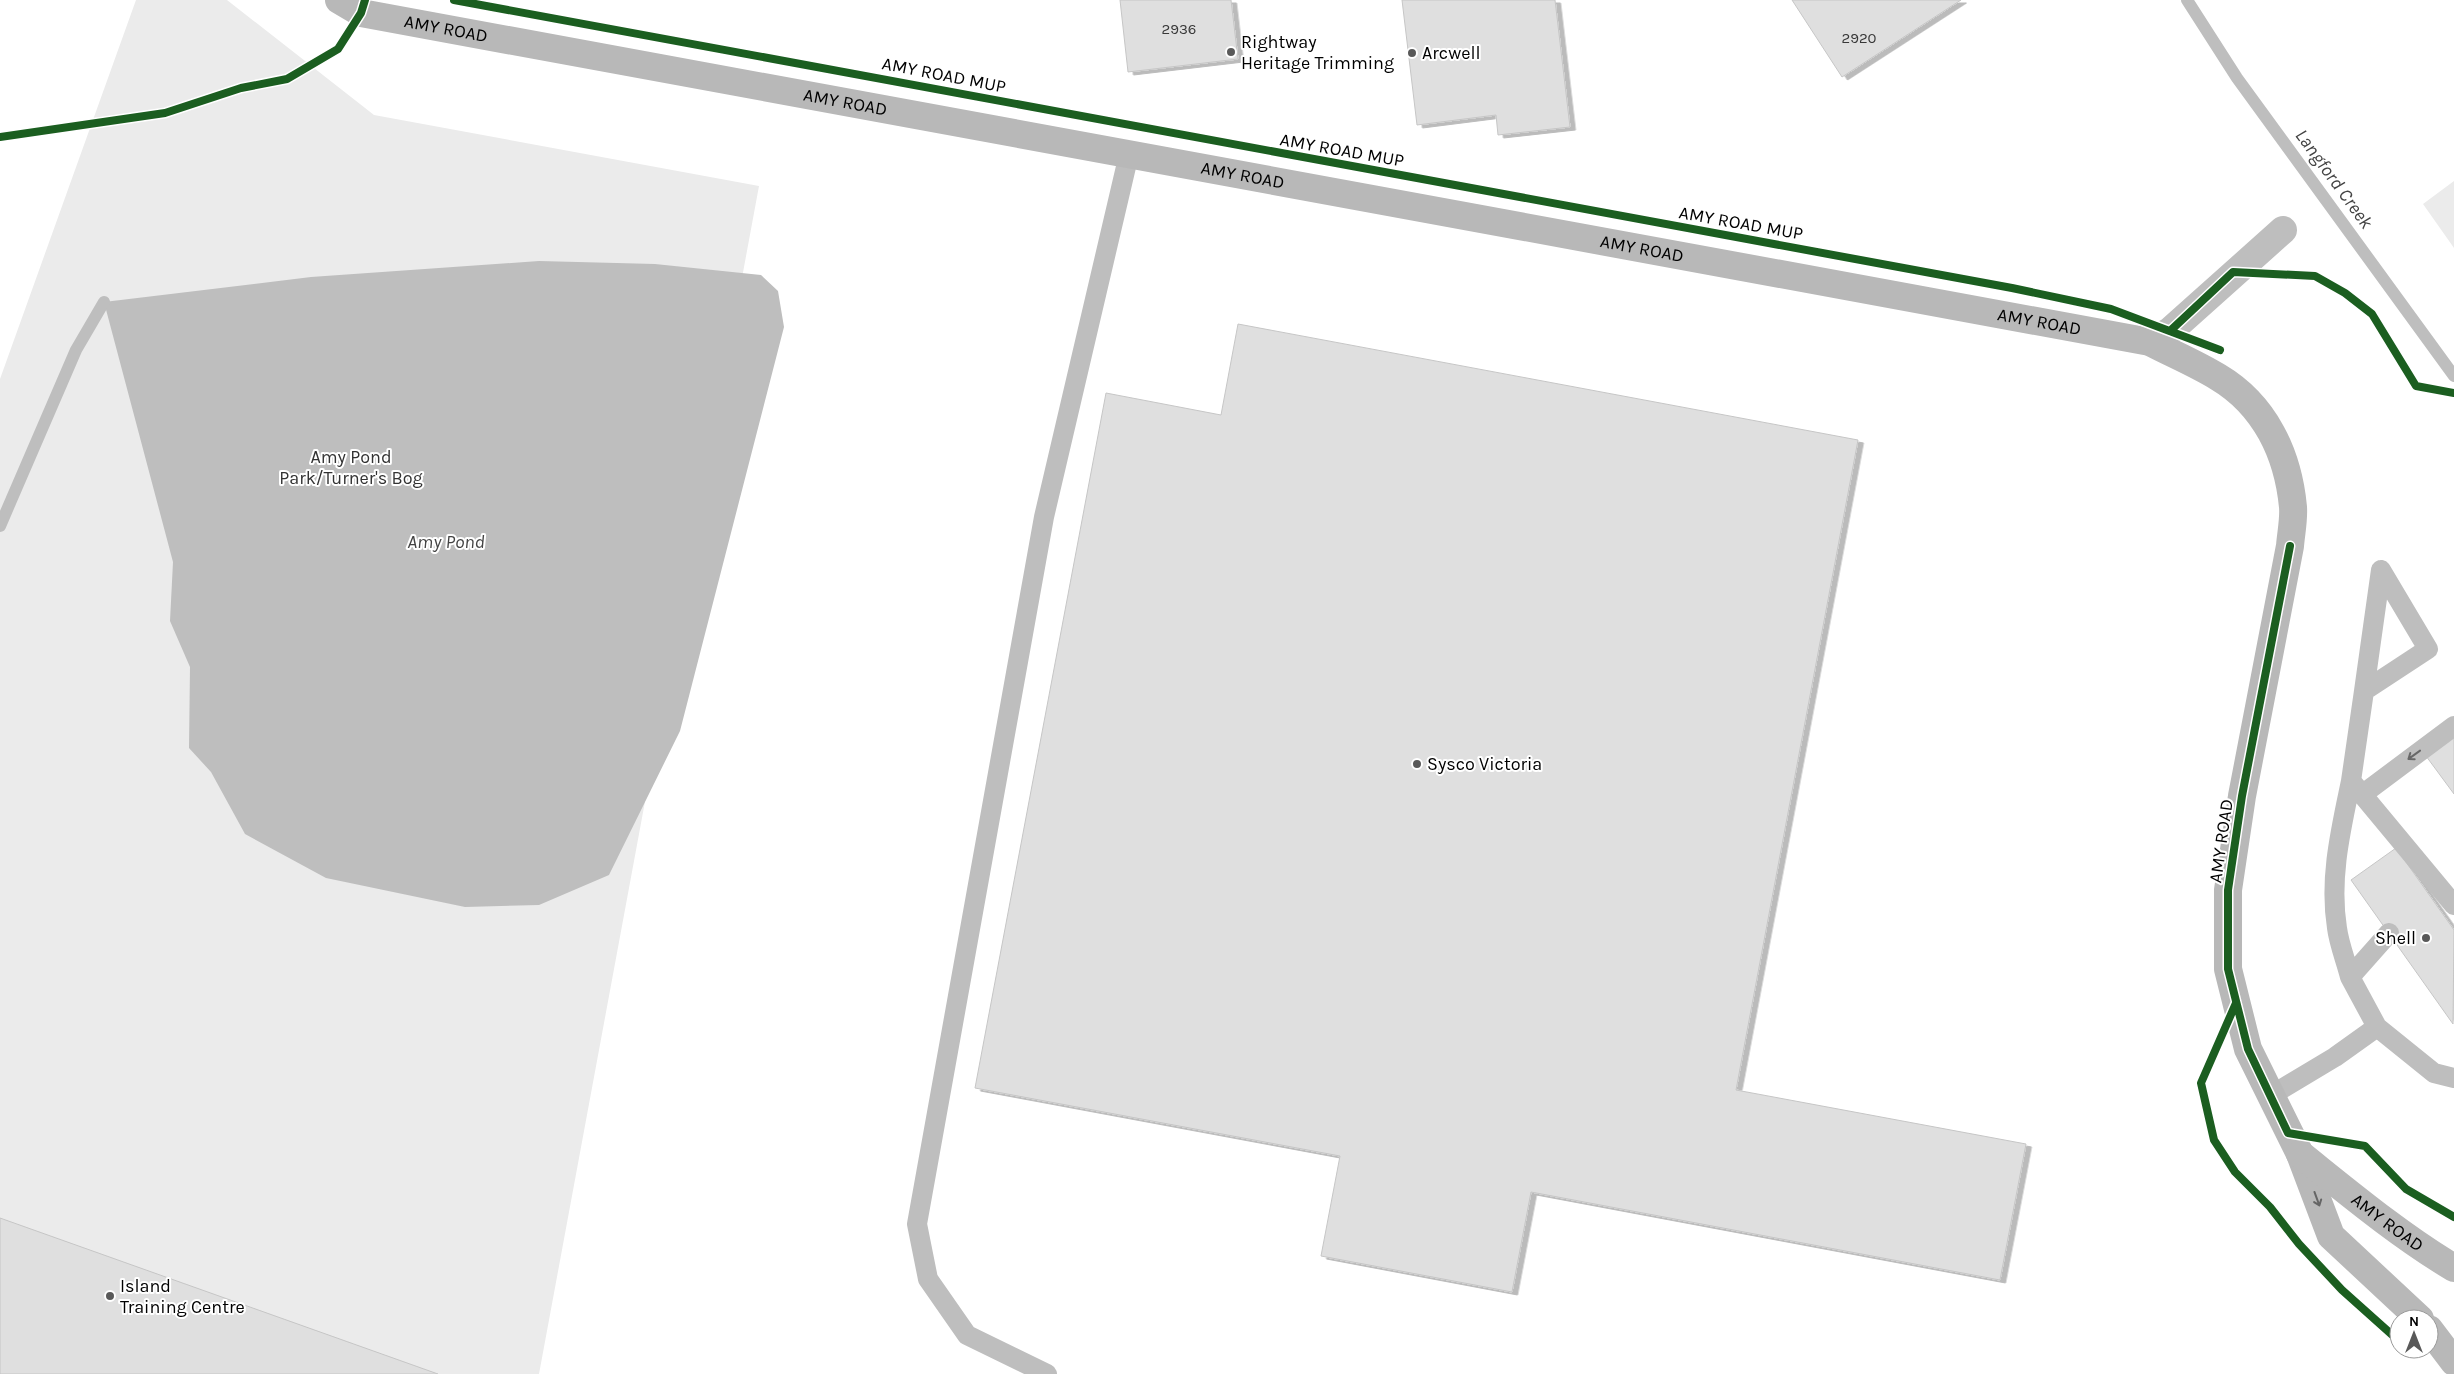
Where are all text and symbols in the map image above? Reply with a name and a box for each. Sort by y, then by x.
street label: AMY ROAD [402,10,490,47]
house number: 2936 [1162,20,1196,38]
house number: 2920 [1842,29,1877,47]
place label: Rightway Heritage Trimming [1241,31,1394,74]
place label: Arcwell [1422,42,1481,64]
marker: Rightway Heritage Trimming [1225,46,1237,58]
marker: Arcwell [1406,47,1418,59]
street label: AMY ROAD MUP [880,52,1008,98]
street label: AMY ROAD [802,84,889,121]
water label: Langford Creek [2290,125,2378,233]
street label: AMY ROAD MUP [1278,128,1406,172]
street label: AMY ROAD [1199,157,1286,194]
street label: AMY ROAD MUP [1677,201,1805,245]
street label: AMY ROAD [1598,230,1686,267]
street label: AMY ROAD [1996,303,2083,340]
park label: Amy Pond Park/Turner's Bog [279,446,423,489]
water label: Amy Pond [407,531,485,553]
one-way arrow [2408,749,2421,760]
place label: Sysco Victoria [1427,753,1542,775]
marker: Sysco Victoria [1411,758,1423,770]
street label: AMY ROAD [2204,798,2238,884]
place label: Shell [2375,927,2416,949]
marker: Shell [2420,932,2432,944]
street label: AMY ROAD [2347,1188,2428,1256]
one-way arrow [2313,1191,2322,1207]
place label: Island Training Centre [120,1275,245,1318]
marker: Island Training Centre [104,1290,116,1302]
north arrow [2389,1309,2439,1359]
text: N [2409,1313,2419,1330]

